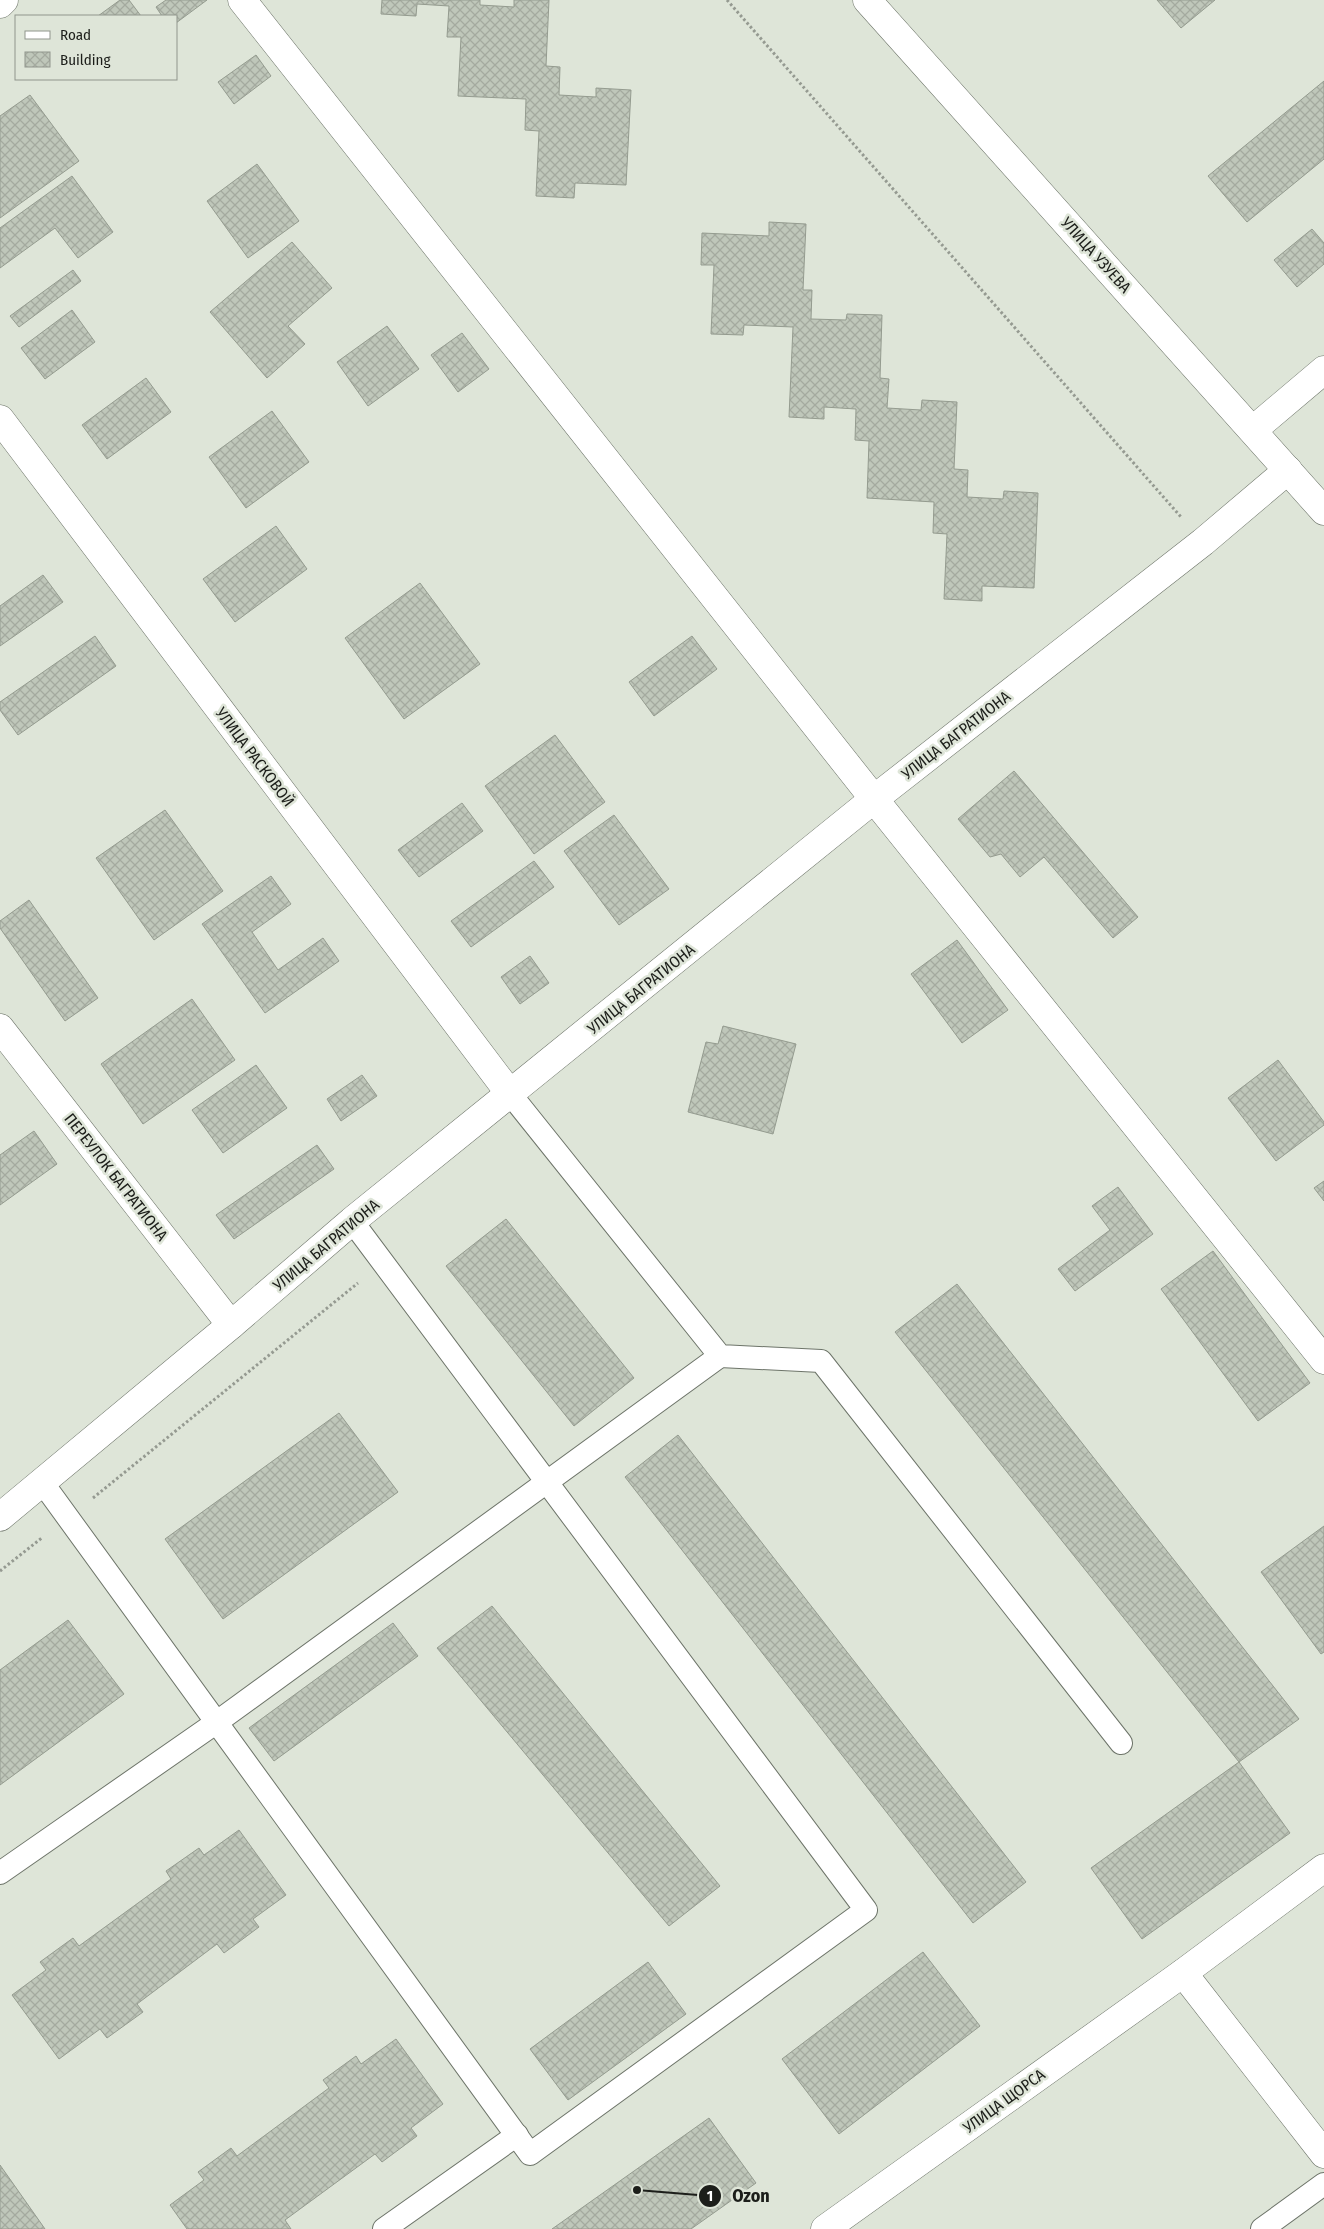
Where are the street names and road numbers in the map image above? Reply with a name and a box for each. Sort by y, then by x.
street label: УЛИЦА УЗУЕВА [1056,212,1135,297]
street label: УЛИЦА БАГРАТИОНА [897,686,1015,784]
street label: УЛИЦА РАСКОВОЙ [211,703,298,810]
street label: УЛИЦА БАГРАТИОНА [583,939,699,1039]
street label: ПЕРЕУЛОК БАГРАТИОНА [60,1109,172,1245]
street label: УЛИЦА БАГРАТИОНА [268,1195,383,1296]
street label: УЛИЦА ЩОРСА [959,2065,1049,2138]

